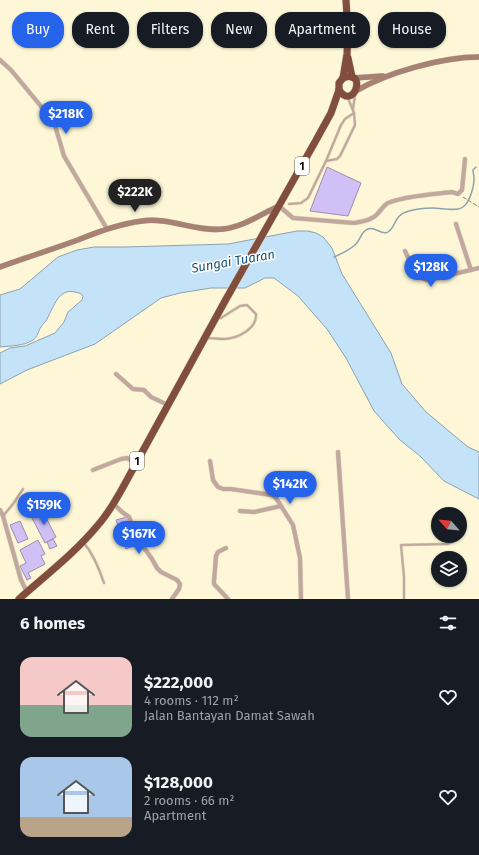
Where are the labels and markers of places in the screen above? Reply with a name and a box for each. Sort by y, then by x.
pin: $218K [38,101,94,135]
pin: $222K [107,179,163,213]
pin: $128K [403,254,459,288]
pin: $142K [262,471,318,505]
pin: $159K [16,492,72,526]
pin: $167K [111,521,167,555]

